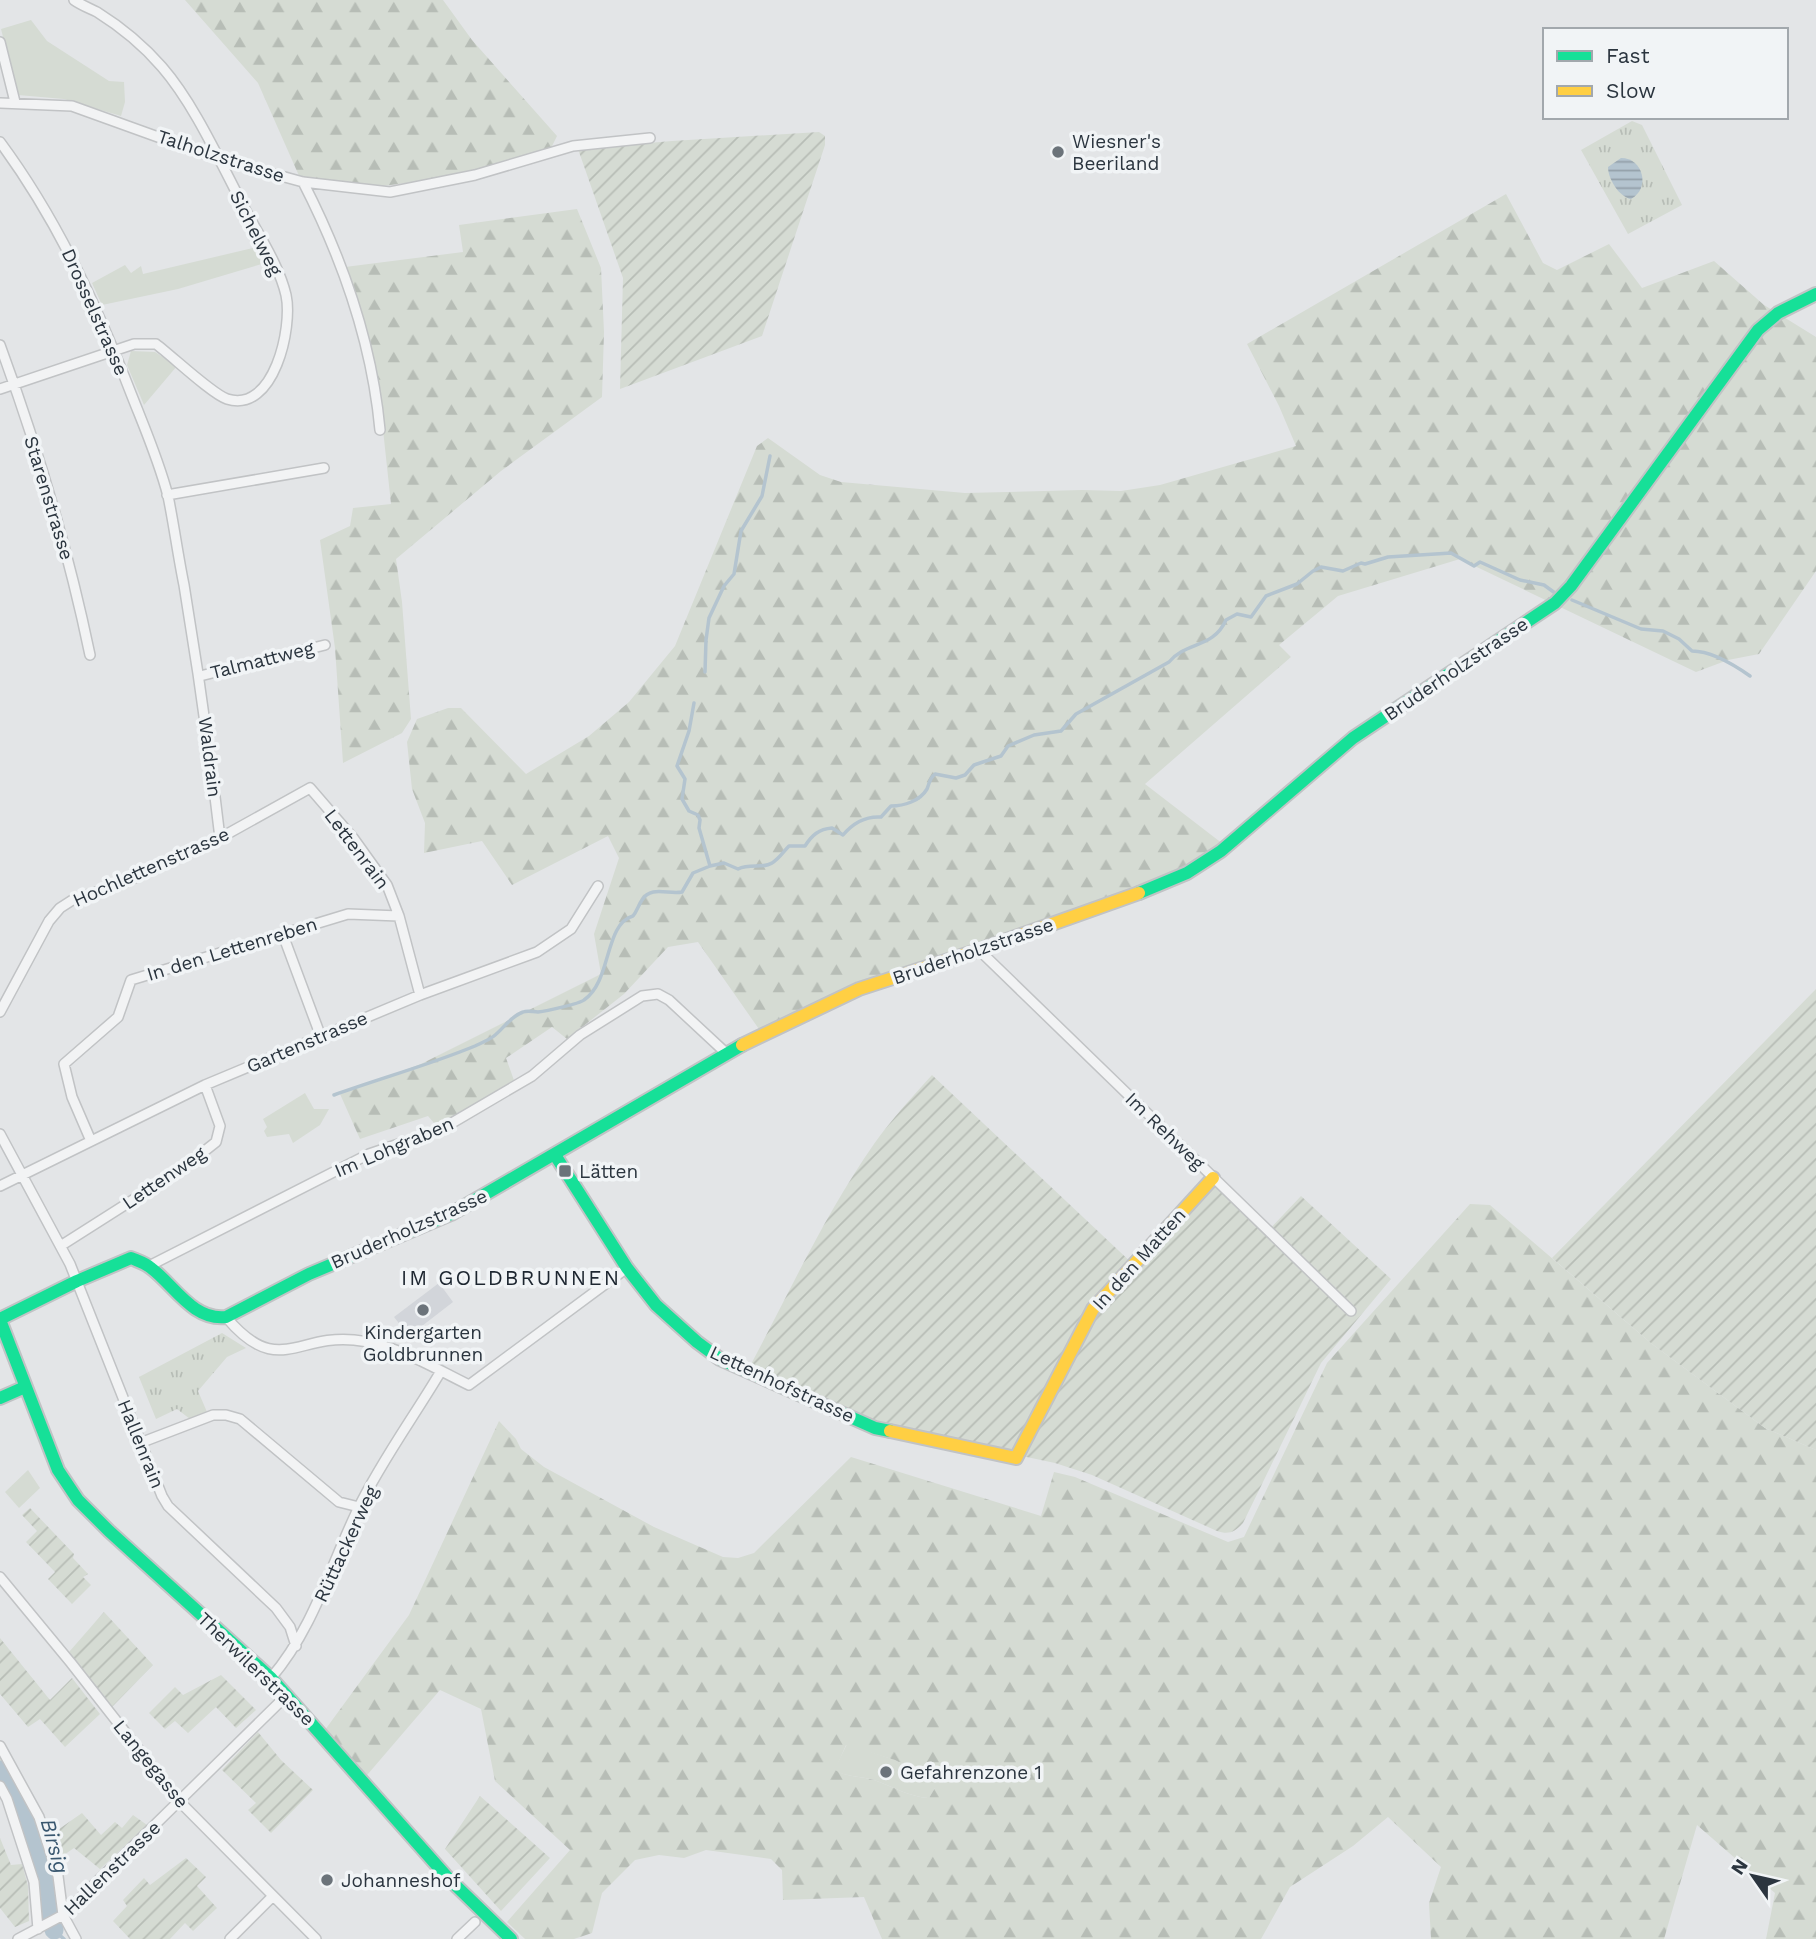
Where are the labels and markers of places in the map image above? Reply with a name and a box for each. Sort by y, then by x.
place label: Wiesner's Beeriland [1072,130,1161,175]
marker: Wiesner's Beeriland [1050,144,1066,160]
place label: Lätten [579,1160,638,1183]
marker: Lätten [557,1163,573,1179]
marker: Kindergarten Goldbrunnen [415,1302,431,1318]
place label: Kindergarten Goldbrunnen [363,1321,483,1366]
place label: Gefahrenzone 1 [900,1761,1042,1784]
marker: Gefahrenzone 1 [878,1764,894,1780]
place label: Johanneshof [341,1869,461,1892]
marker: Johanneshof [319,1872,335,1888]

